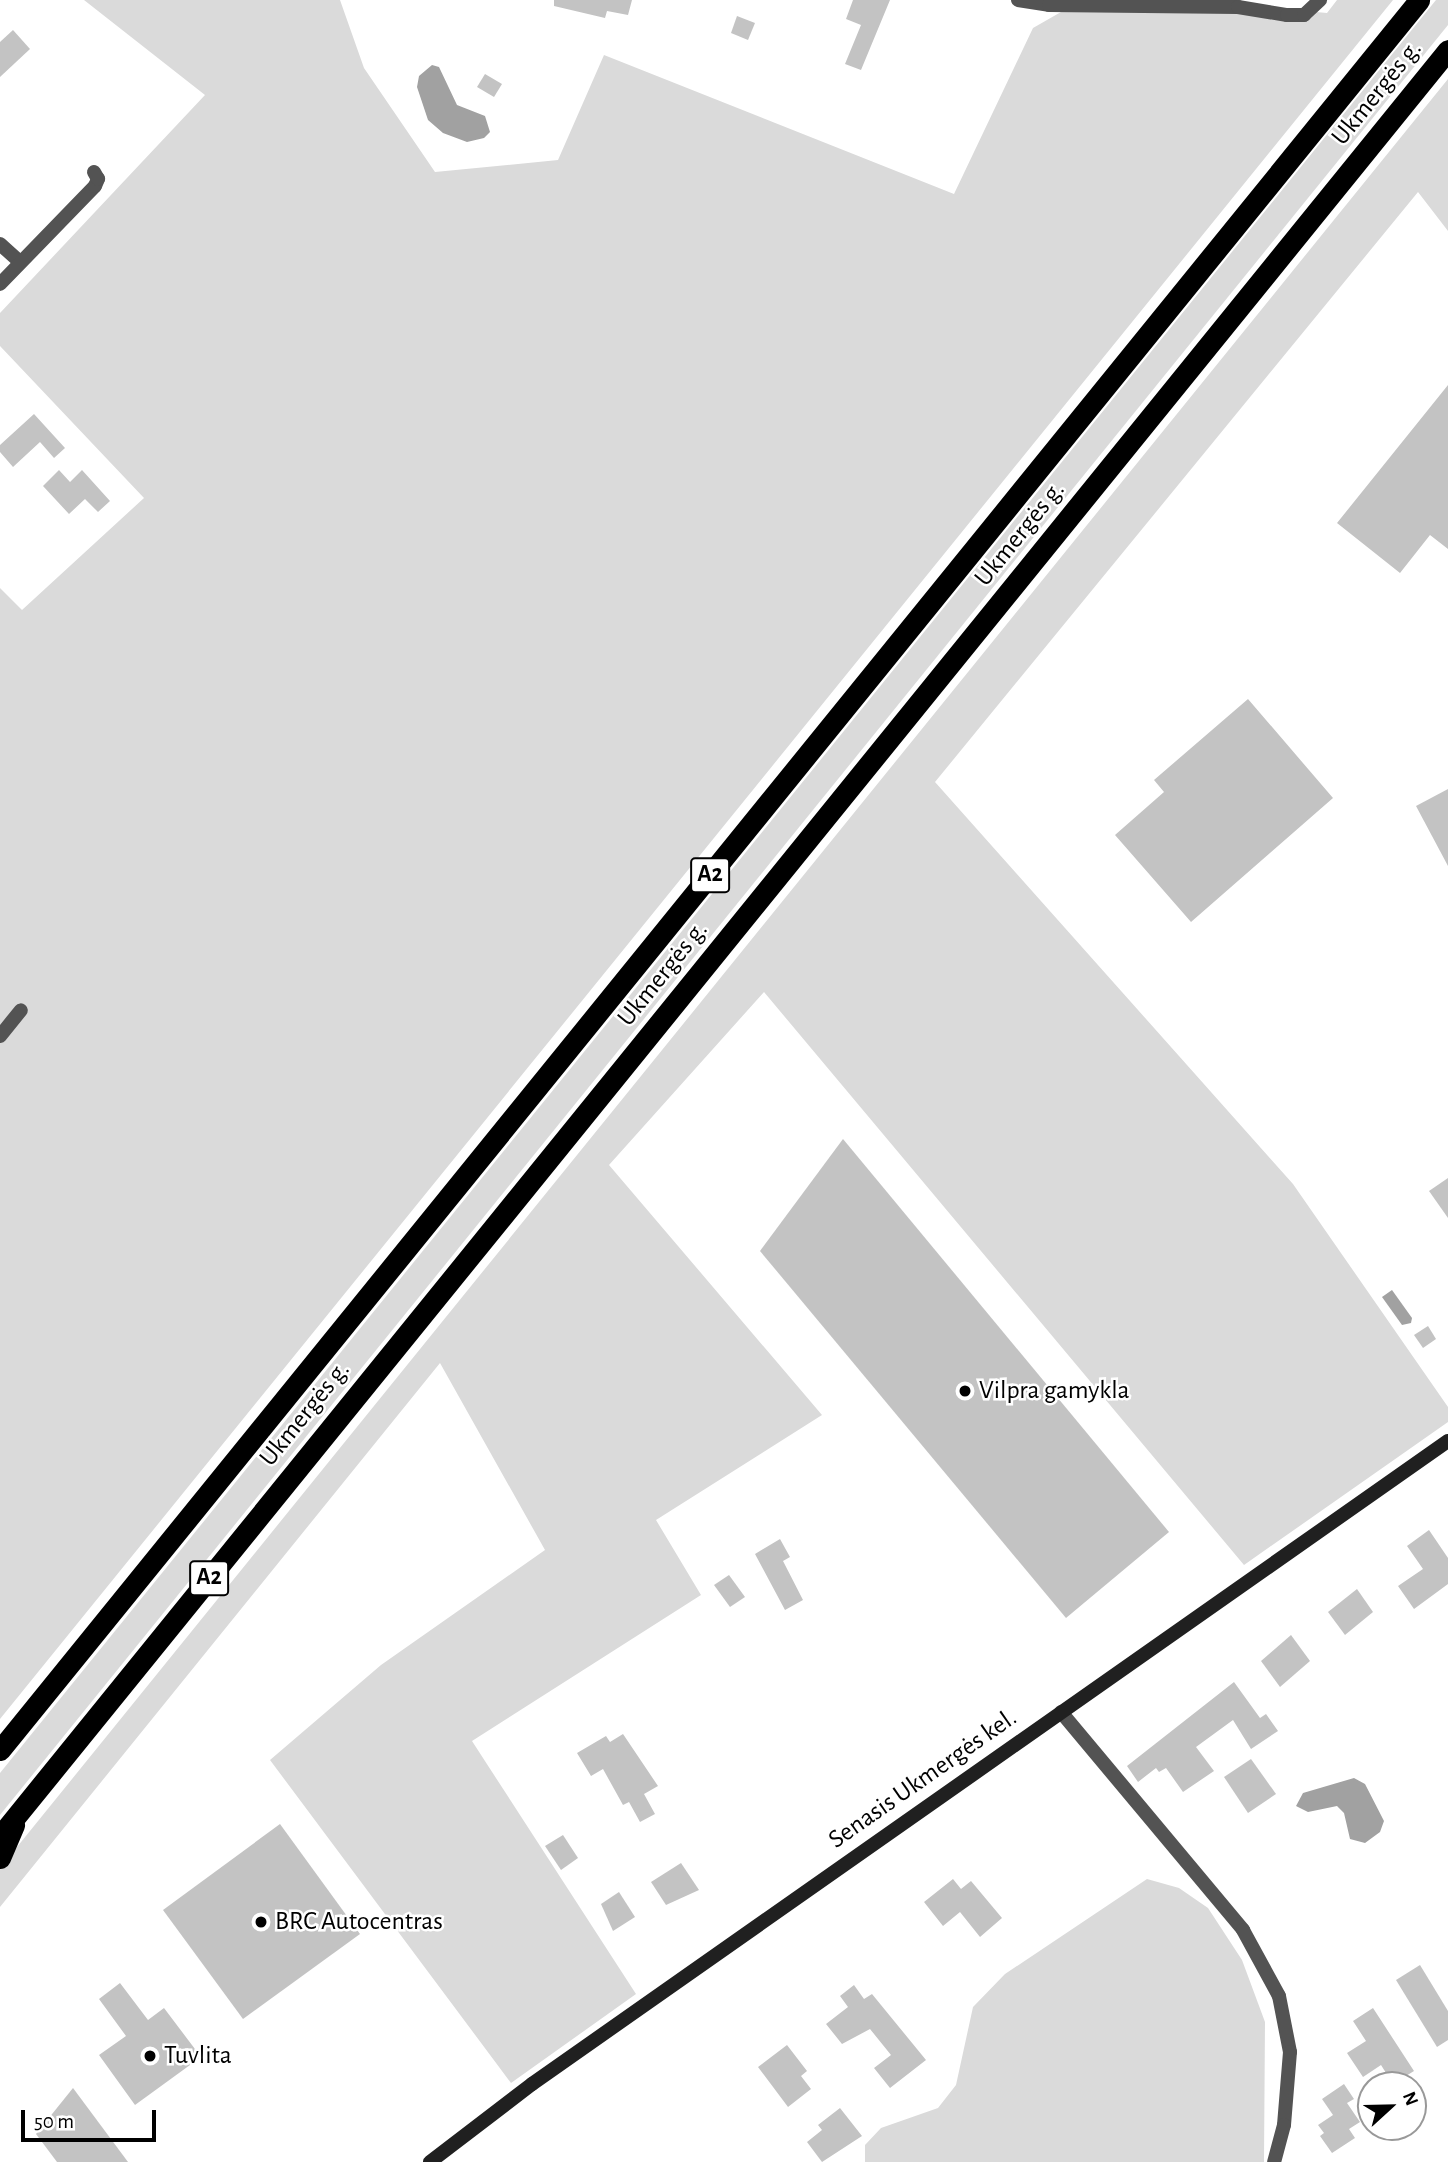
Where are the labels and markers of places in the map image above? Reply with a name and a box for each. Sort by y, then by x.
place label: Vilpra gamykla [979,1375,1130,1407]
marker: Vilpra gamykla [957,1383,973,1399]
place label: BRC Autocentras [275,1906,443,1938]
marker: BRC Autocentras [253,1914,269,1930]
place label: Tuvlita [164,2040,232,2072]
marker: Tuvlita [142,2048,158,2064]

